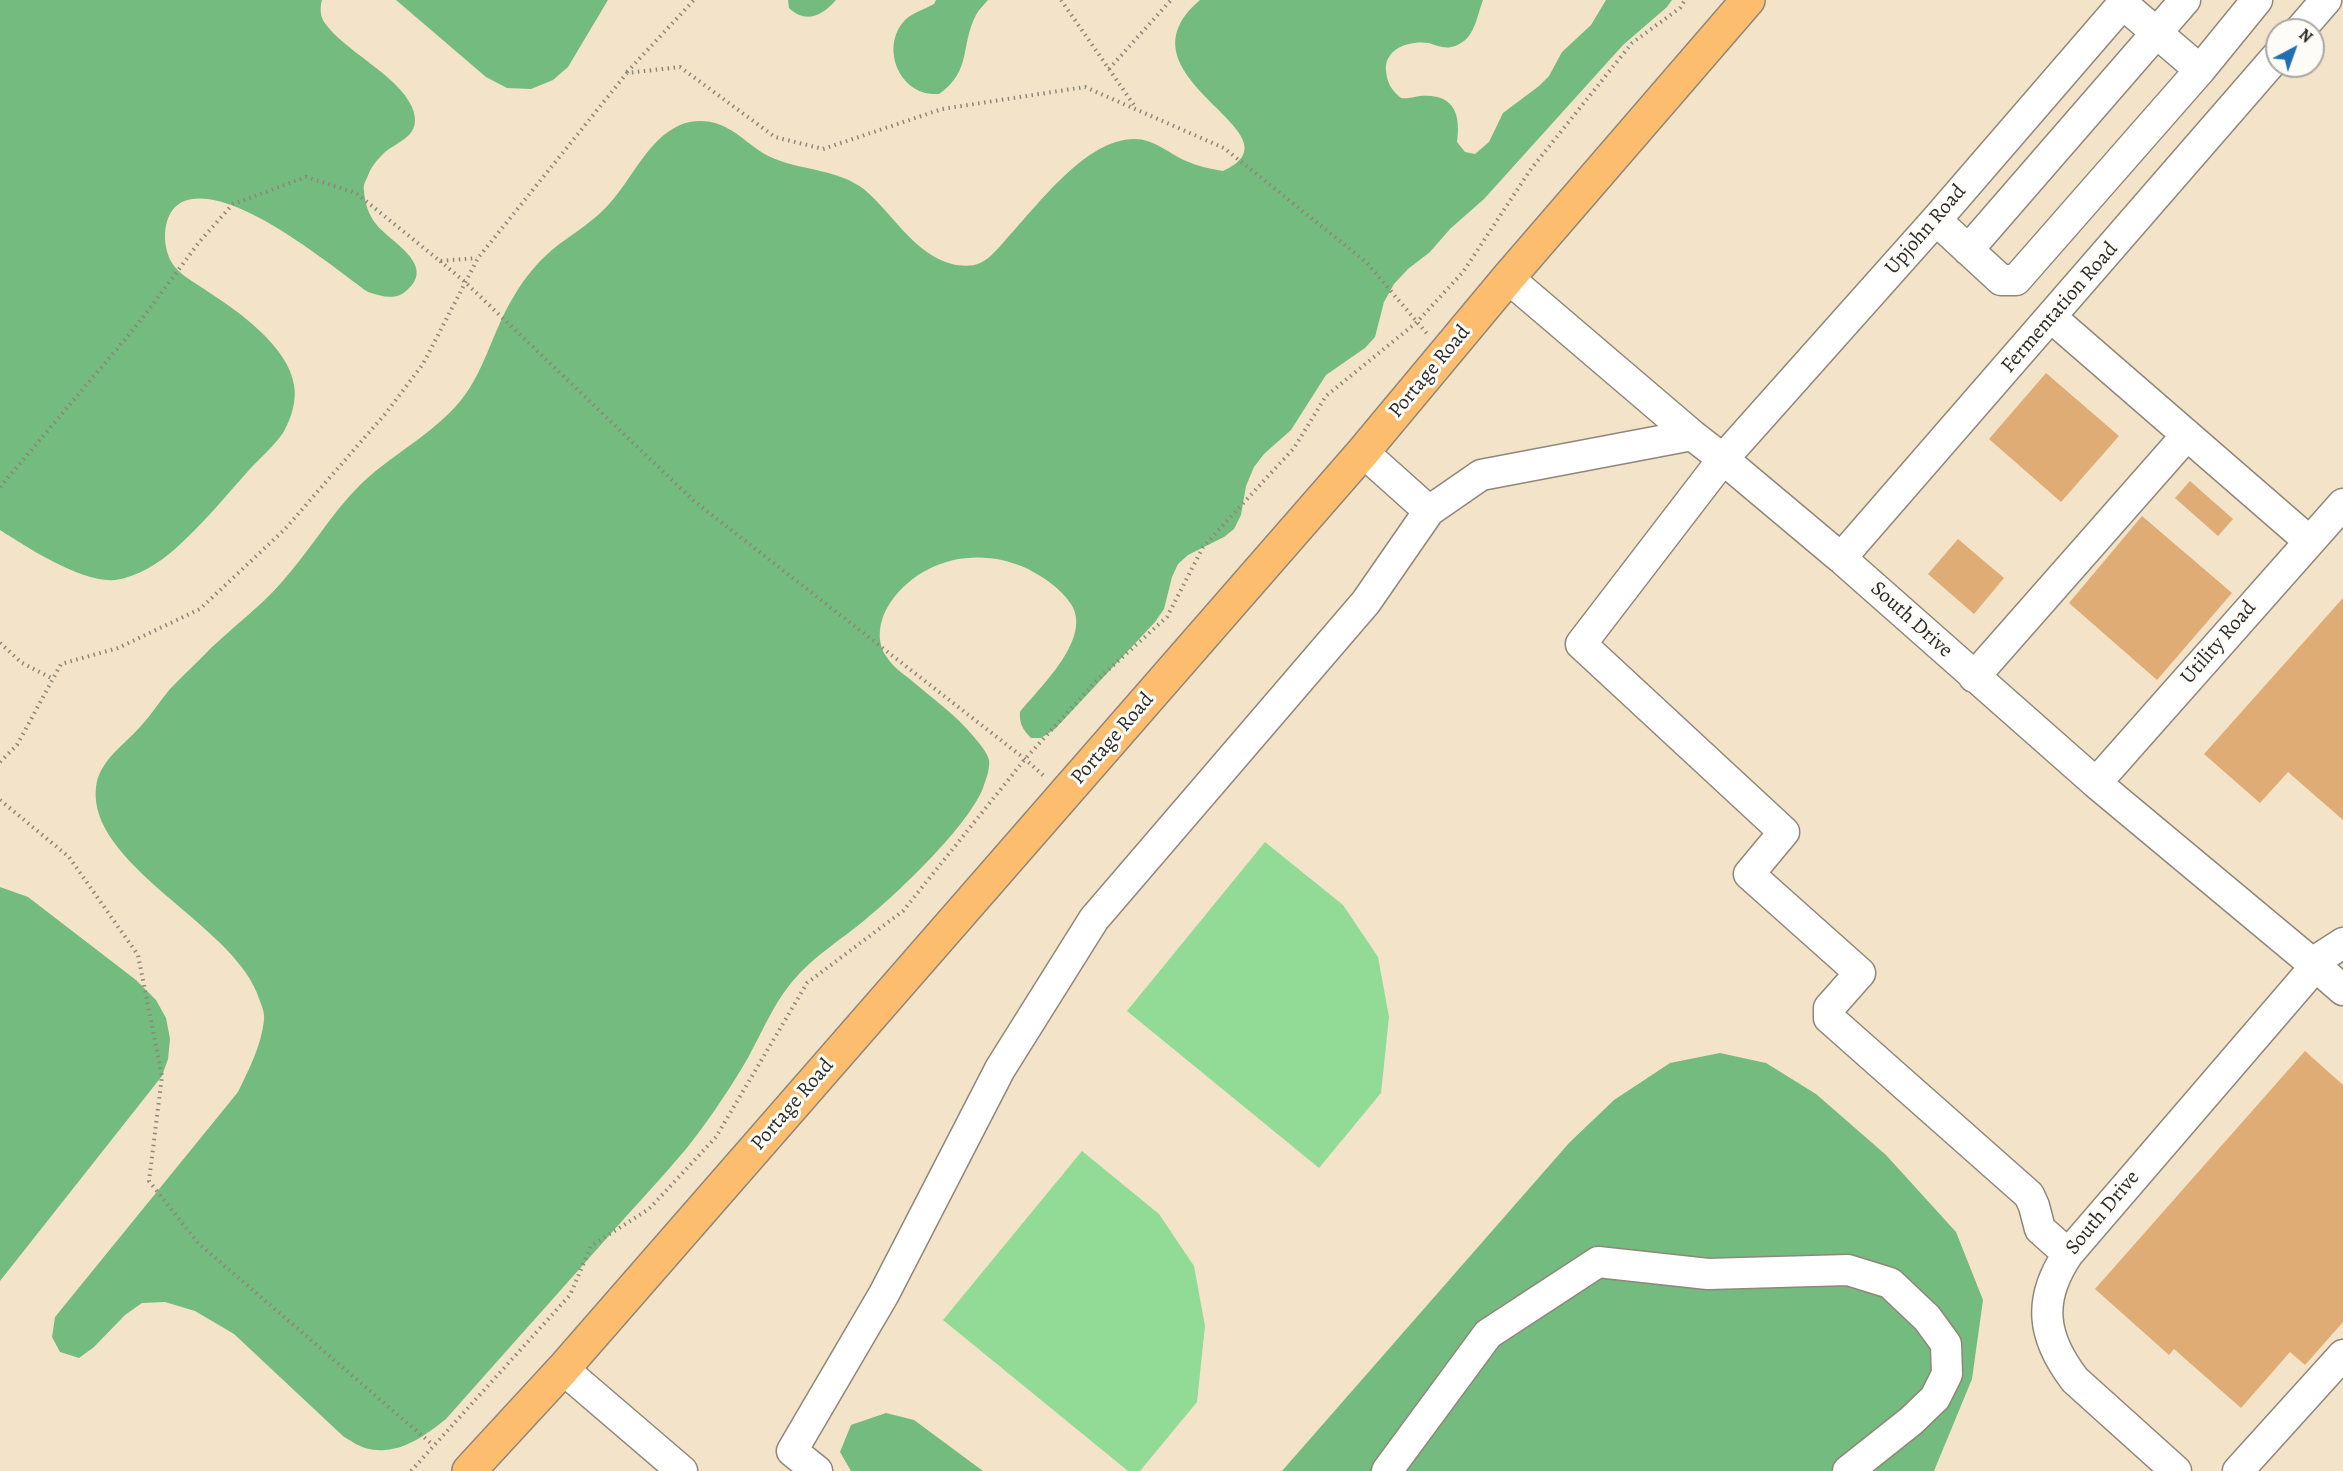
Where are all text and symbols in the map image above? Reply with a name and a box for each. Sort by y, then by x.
north arrow [2265,18,2325,78]
text: N [2294,24,2317,48]
street label: Upjohn Road [1880,180,1972,280]
street label: Fermentation Road [1996,237,2124,379]
street label: Portage Road [1384,320,1476,424]
street label: South Drive [1865,577,1957,663]
street label: Utility Road [2176,596,2262,690]
street label: Portage Road [1066,688,1160,790]
street label: Portage Road [746,1054,840,1156]
street label: South Drive [2061,1166,2145,1260]

